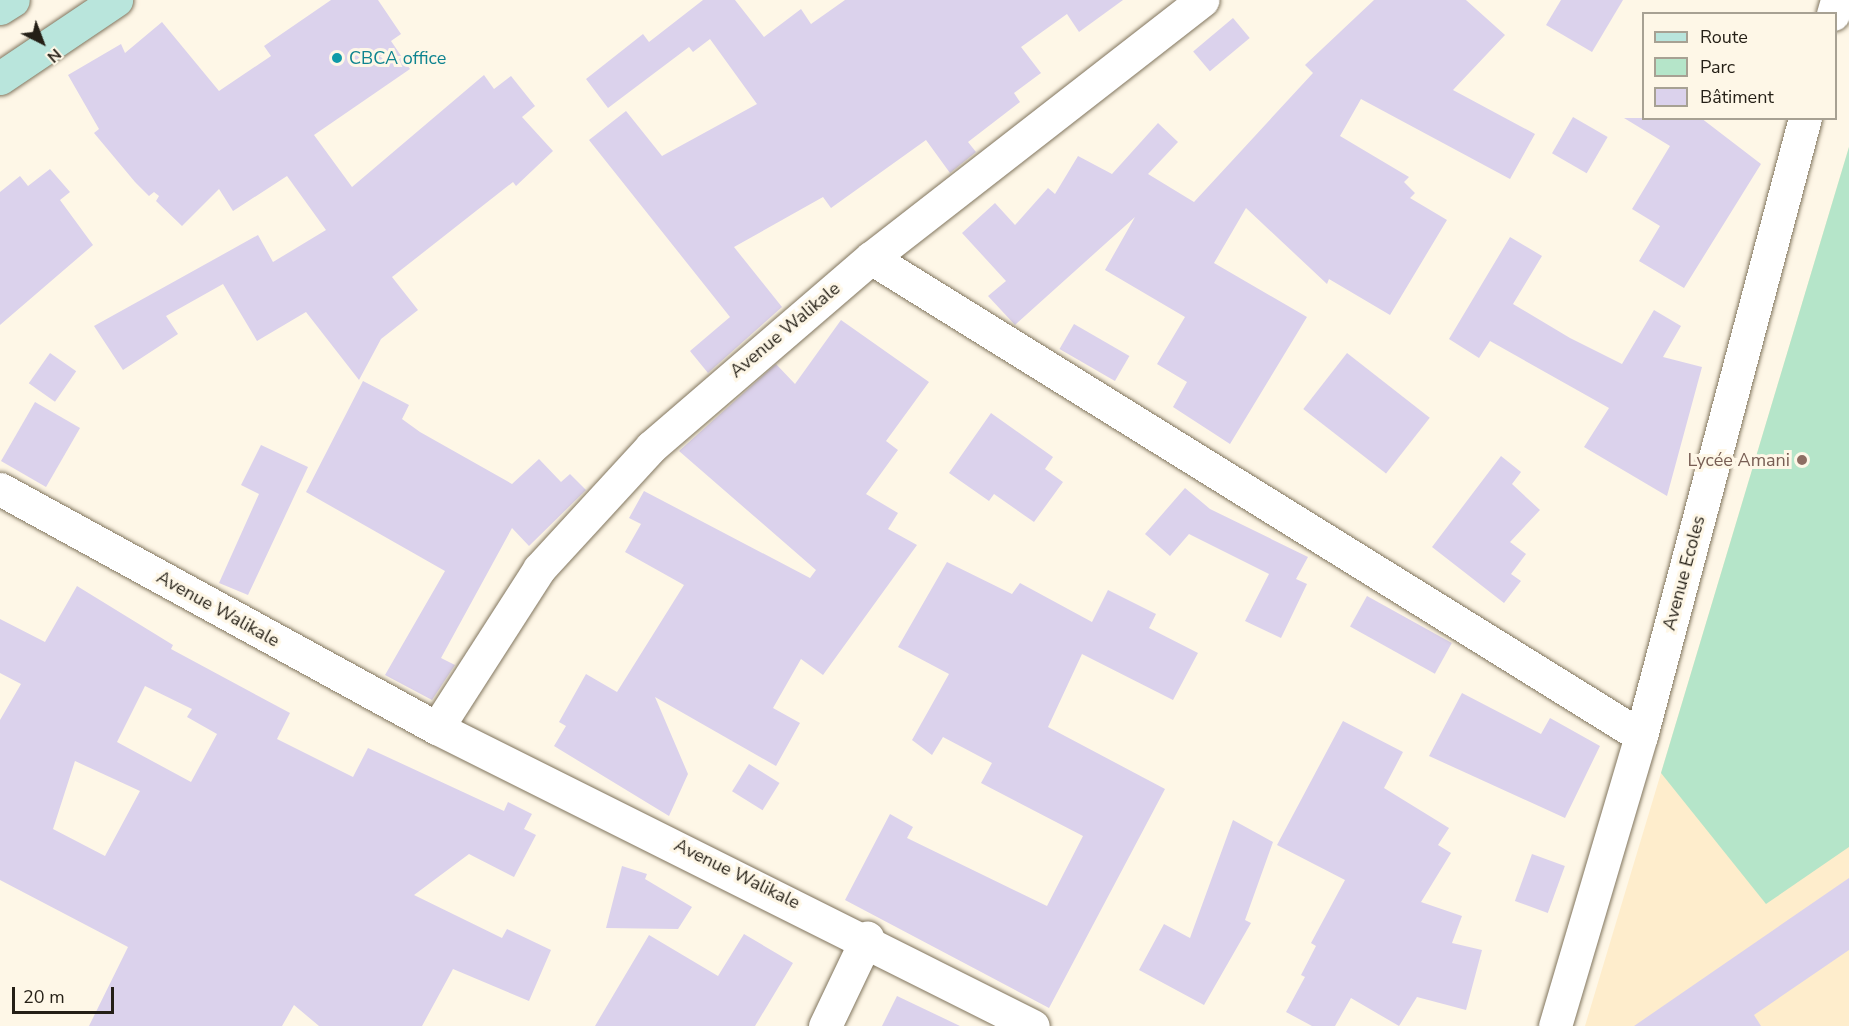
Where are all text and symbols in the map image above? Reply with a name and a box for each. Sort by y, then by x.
north arrow [12,12,72,72]
legend [1642,12,1837,120]
text: Route [1700,25,1748,49]
text: N [42,43,66,68]
place label: CBCA office [349,47,446,69]
marker: CBCA office [330,51,344,65]
text: Parc [1700,55,1735,79]
text: Bâtiment [1700,85,1774,109]
street label: Avenue Walikale [726,278,844,382]
place label: Lycée Amani [1687,449,1790,471]
marker: Lycée Amani [1795,453,1809,467]
street label: Avenue Ecoles [1658,513,1710,633]
street label: Avenue Walikale [153,566,283,652]
street label: Avenue Walikale [671,834,803,914]
scale bar [15,975,117,1013]
text: 20 m [23,985,65,1009]

